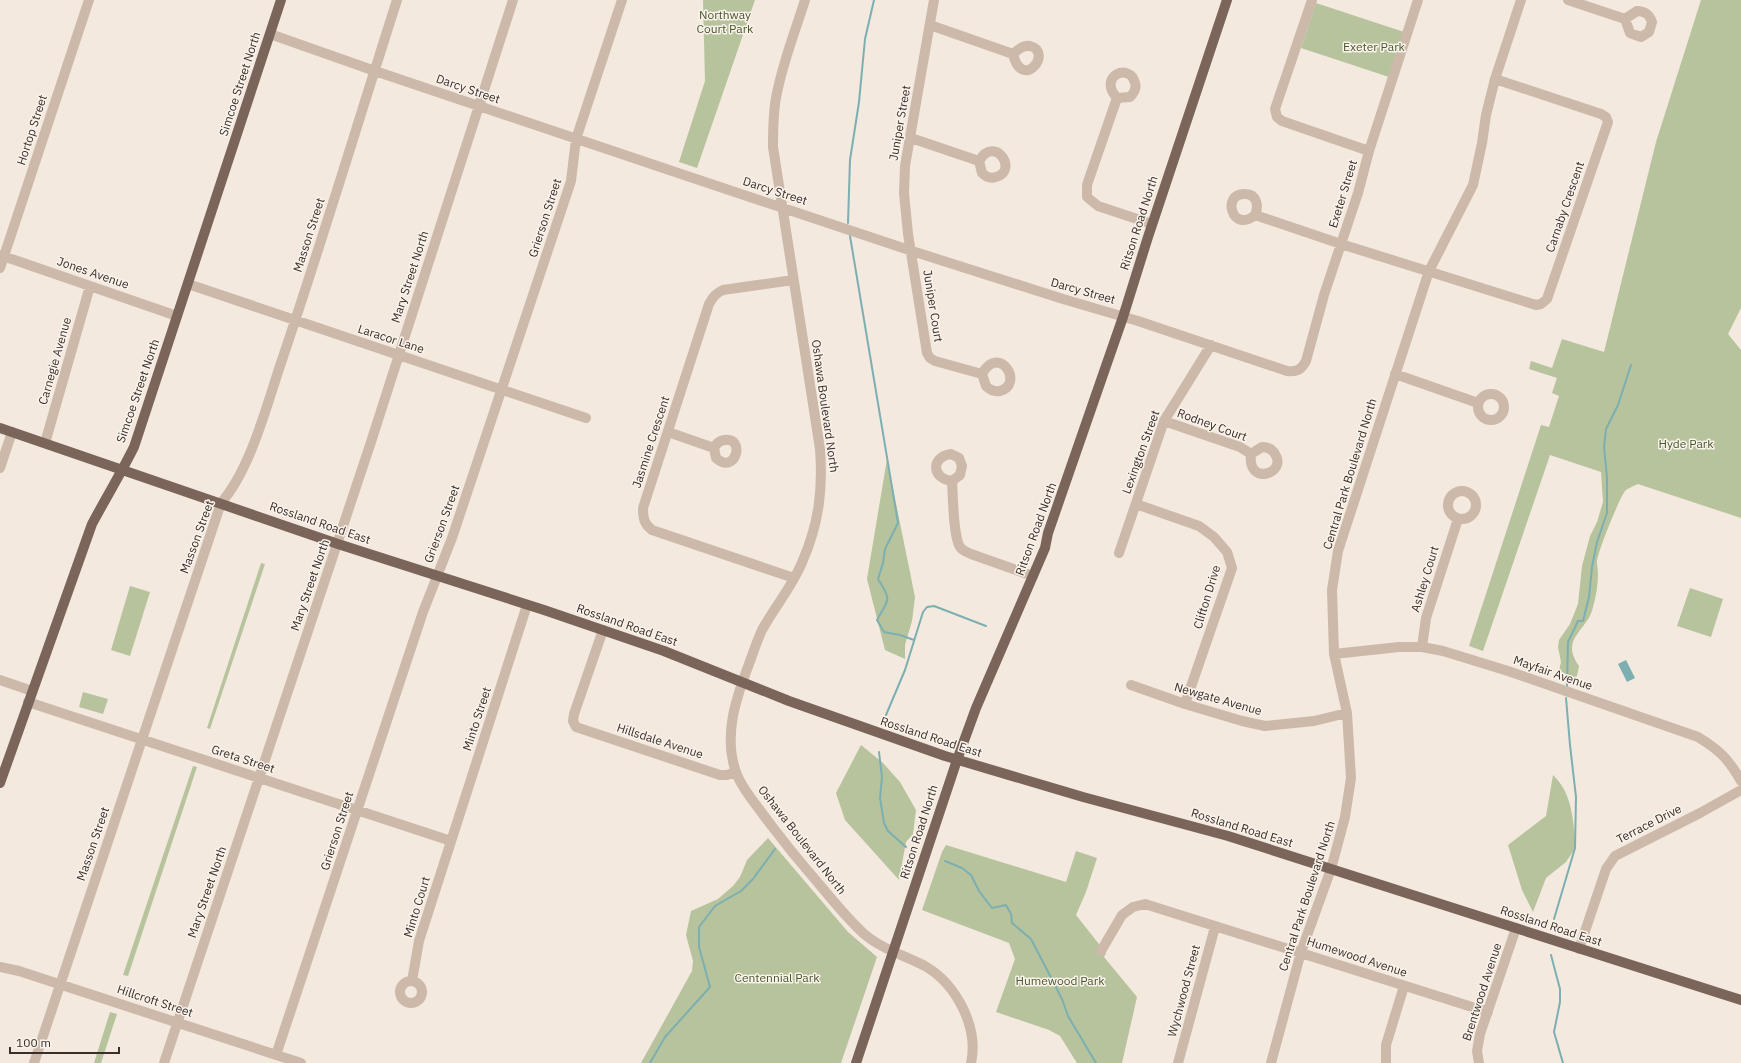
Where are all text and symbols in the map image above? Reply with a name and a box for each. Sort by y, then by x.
park label: Northway Court Park [697,7,754,36]
street label: Simcoe Street North [216,30,263,138]
park label: Exeter Park [1343,39,1406,54]
street label: Darcy Street [434,71,502,106]
street label: Juniper Street [885,84,914,162]
street label: Hortop Street [13,93,50,167]
street label: Exeter Street [1325,158,1360,230]
street label: Carnaby Crescent [1542,159,1587,254]
street label: Darcy Street [741,173,809,208]
street label: Ritson Road North [1116,174,1161,272]
street label: Grierson Street [525,177,564,259]
street label: Masson Street [289,196,328,274]
street label: Mary Street North [388,229,431,325]
street label: Jones Avenue [55,253,131,292]
street label: Juniper Court [920,269,947,343]
street label: Darcy Street [1049,274,1117,307]
street label: Carnegie Avenue [35,315,74,406]
street label: Laracor Lane [356,321,427,356]
street label: Simcoe Street North [113,337,162,445]
street label: Oshawa Boulevard North [809,339,842,473]
street label: Jasmine Crescent [629,394,672,490]
street label: Central Park Boulevard North [1319,396,1380,551]
street label: Rodney Court [1175,405,1249,444]
street label: Lexington Street [1118,408,1163,496]
park label: Hyde Park [1658,436,1714,451]
street label: Ritson Road North [1012,480,1059,578]
street label: Grierson Street [420,483,463,565]
street label: Masson Street [176,498,217,576]
street label: Rossland Road East [268,498,373,547]
street label: Mary Street North [287,537,332,633]
street label: Ashley Court [1407,544,1442,614]
street label: Clifton Drive [1190,563,1223,631]
street label: Rossland Road East [575,600,680,649]
street label: Mayfair Avenue [1512,652,1595,693]
street label: Newgate Avenue [1173,679,1264,718]
street label: Minto Street [459,685,494,753]
street label: Rossland Road East [878,713,984,760]
street label: Hillsdale Avenue [615,719,706,762]
street label: Greta Street [210,741,277,776]
street label: Oshawa Boulevard North [755,782,850,897]
street label: Ritson Road North [896,783,941,881]
street label: Grierson Street [317,790,356,872]
street label: Terrace Drive [1614,801,1684,846]
street label: Masson Street [73,805,112,883]
street label: Rossland Road East [1189,805,1295,850]
street label: Central Park Boulevard North [1275,819,1338,973]
street label: Mary Street North [184,844,229,940]
street label: Minto Court [400,875,433,939]
street label: Rossland Road East [1498,902,1604,949]
street label: Humewood Avenue [1305,933,1410,980]
street label: Brentwood Avenue [1459,941,1505,1043]
street label: Wychwood Street [1164,943,1203,1039]
park label: Centennial Park [734,970,820,985]
park label: Humewood Park [1016,973,1105,988]
street label: Hillcroft Street [115,981,195,1020]
scale bar [10,1029,119,1055]
text: 100 m [16,1035,51,1050]

